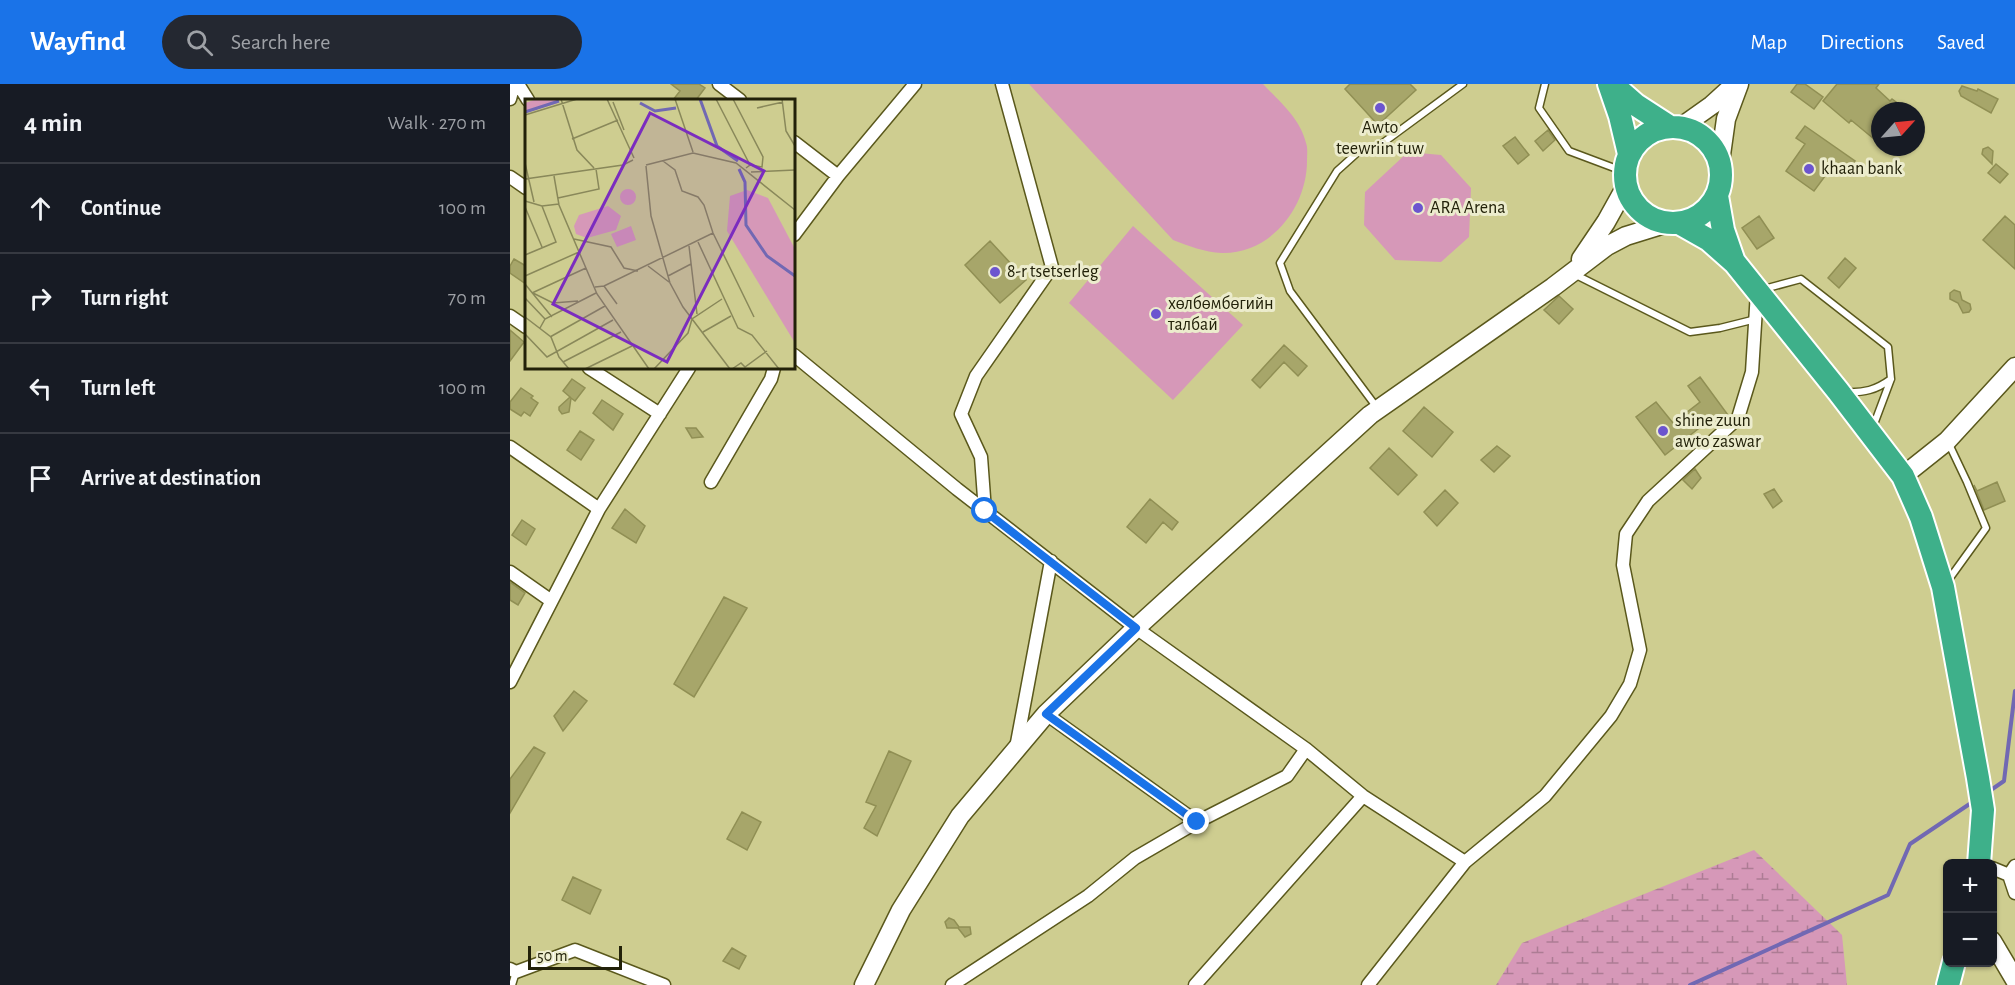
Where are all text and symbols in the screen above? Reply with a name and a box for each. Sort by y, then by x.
search box [162,15,582,69]
icon: search [183,26,216,59]
text: Wayfind [30,28,126,56]
text: Search here [231,31,330,53]
text: Map [1751,32,1787,53]
text: Directions [1820,32,1904,53]
text: Saved [1937,32,1985,53]
inset map [525,99,795,369]
marker: Awto teewriin tuw [1373,101,1387,115]
north arrow [1871,102,1925,156]
text: 4 min [24,110,83,136]
text: Walk · 270 m [387,113,486,133]
place label: Awto teewriin tuw [1336,119,1424,158]
place label: khaan bank [1821,160,1903,178]
marker: khaan bank [1802,162,1816,176]
icon: ahead [24,192,57,225]
text: Continue [81,197,161,219]
text: 100 m [439,198,486,218]
place label: ARA Arena [1430,199,1506,217]
marker: ARA Arena [1411,201,1425,215]
place label: 8-r tsetserleg [1007,263,1099,281]
marker: 8-r tsetserleg [988,265,1002,279]
icon: right [24,282,57,315]
text: Turn right [81,287,168,309]
text: 70 m [448,288,486,308]
place label: хөлбөмбөгийн талбай [1167,294,1274,334]
marker: хөлбөмбөгийн талбай [1149,307,1163,321]
icon: left [24,372,57,405]
text: Turn left [81,377,155,399]
text: 100 m [439,378,486,398]
place label: shine zuun awto zaswar [1675,412,1761,451]
marker: shine zuun awto zaswar [1656,424,1670,438]
icon: arrive [24,462,57,495]
text: Arrive at destination [81,467,261,489]
route start [971,497,997,523]
route end [1183,808,1209,834]
map controls [1943,859,1997,967]
button: + [1943,859,1997,913]
button: − [1943,913,1997,967]
scale bar [528,943,622,970]
text: 50 m [537,948,568,964]

